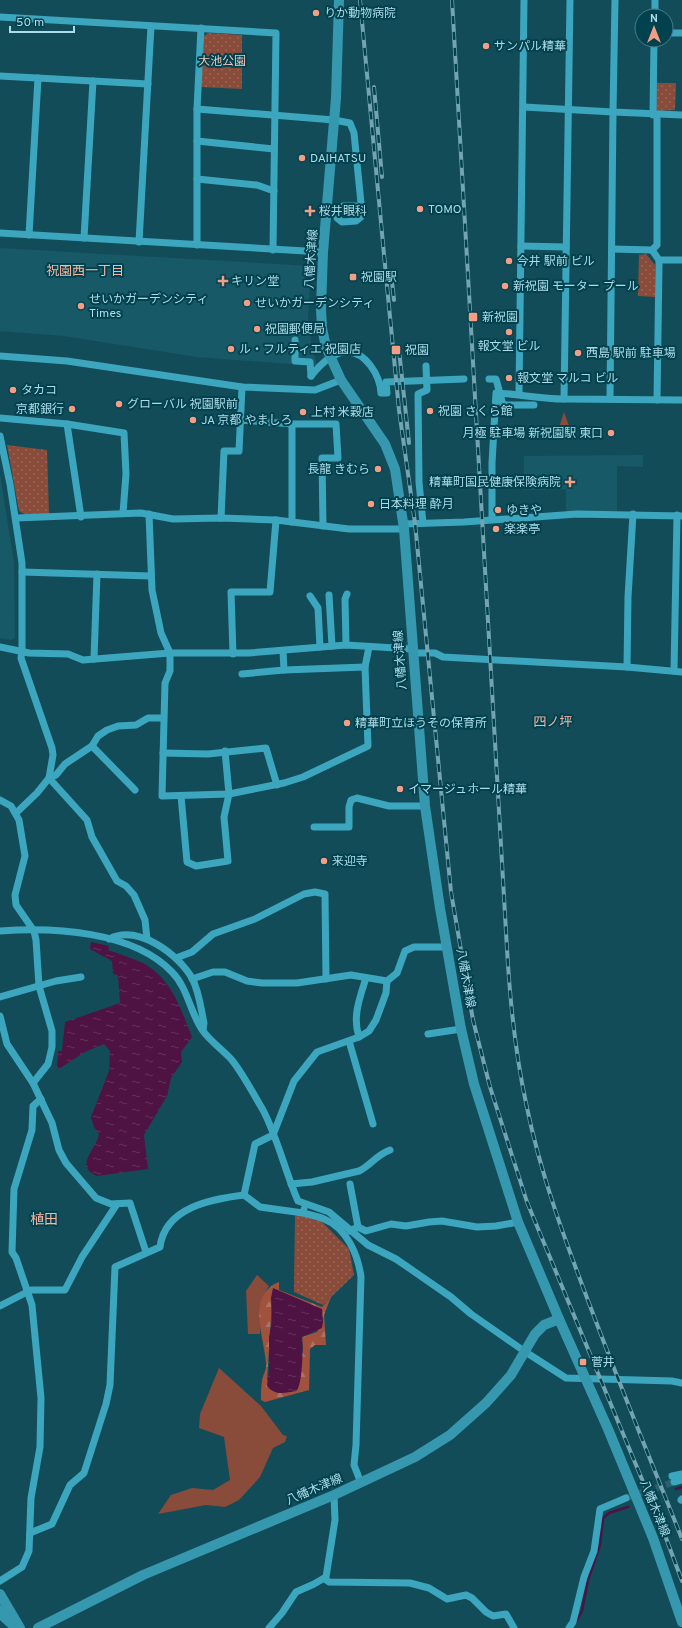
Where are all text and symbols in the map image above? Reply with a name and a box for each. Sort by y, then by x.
place label: りか動物病院 [324,6,396,22]
scale bar [10,8,74,34]
marker: りか動物病院 [311,8,321,18]
north arrow [634,8,674,48]
text: N [650,12,658,26]
text: 50 m [16,15,44,31]
place label: サンパル精華 [494,39,566,55]
marker: サンパル精華 [481,41,491,51]
park label: 大池公園 [198,54,246,70]
place label: DAIHATSU [310,151,366,167]
marker: DAIHATSU [297,153,307,163]
place label: TOMO [428,202,462,218]
place label: 桜井眼科 [319,204,367,220]
marker: TOMO [415,204,425,214]
marker: 桜井眼科 [304,205,316,217]
street label: 八幡木津線 [302,229,322,290]
place label: 今井 駅前 ビル [517,254,595,270]
marker: 今井 駅前 ビル [504,256,514,266]
district label: 祝園西一丁目 [46,264,124,280]
place label: 祝園駅 [361,270,397,286]
marker: 祝園駅 [348,272,358,282]
place label: キリン堂 [231,274,279,290]
marker: キリン堂 [218,276,228,286]
place label: 新祝園 モーター プール [513,279,639,295]
marker: 新祝園 モーター プール [500,281,510,291]
place label: せいかガーデンシティ Times [89,292,208,322]
place label: せいかガーデンシティ [255,296,374,312]
marker: せいかガーデンシティ [242,298,252,308]
marker: せいかガーデンシティ Times [76,301,86,311]
place label: 新祝園 [482,310,518,326]
marker: 新祝園 [467,311,479,323]
place label: 祝園郵便局 [265,322,325,338]
marker: 祝園郵便局 [252,324,262,334]
marker: 報文堂 ビル [504,327,514,337]
place label: 報文堂 ビル [478,339,540,355]
place label: ル・フルティエ 祝園店 [239,342,361,358]
place label: 祝園 [405,343,429,359]
marker: ル・フルティエ 祝園店 [226,344,236,354]
marker: 祝園 [390,344,402,356]
place label: 西島 駅前 駐車場 [586,346,676,362]
marker: 西島 駅前 駐車場 [573,348,583,358]
place label: 報文堂 マルコ ビル [517,371,618,387]
marker: 報文堂 マルコ ビル [504,373,514,383]
place label: タカコ [21,383,57,399]
marker: タカコ [8,385,18,395]
place label: グローバル 祝園駅前 [127,397,238,413]
marker: グローバル 祝園駅前 [114,399,124,409]
place label: 京都銀行 [16,402,64,418]
marker: 京都銀行 [67,404,77,414]
place label: 祝園 さくら館 [438,404,513,420]
place label: 上村 米穀店 [311,405,374,421]
marker: 祝園 さくら館 [425,406,435,416]
marker: 上村 米穀店 [298,407,308,417]
place label: JA 京都 やましろ [201,413,292,429]
marker: JA 京都 やましろ [188,415,198,425]
place label: 月極 駐車場 新祝園駅 東口 [463,426,603,442]
marker: 月極 駐車場 新祝園駅 東口 [606,428,616,438]
place label: 長龍 きむら [307,462,370,478]
marker: 長龍 きむら [373,464,383,474]
place label: 精華町国民健康保険病院 [429,475,561,491]
marker: 精華町国民健康保険病院 [564,476,576,488]
place label: 日本料理 酔月 [379,497,454,513]
marker: 日本料理 酔月 [366,499,376,509]
place label: ゆきや [506,503,542,519]
marker: ゆきや [493,505,503,515]
place label: 楽楽亭 [504,522,540,538]
marker: 楽楽亭 [491,524,501,534]
street label: 八幡木津線 [391,629,411,690]
district label: 四ノ坪 [533,715,573,731]
place label: 精華町立ほうその保育所 [355,716,487,732]
marker: 精華町立ほうその保育所 [342,718,352,728]
place label: イマージュホール精華 [408,782,527,798]
marker: イマージュホール精華 [395,784,405,794]
place label: 来迎寺 [332,854,368,870]
marker: 来迎寺 [319,856,329,866]
street label: 八幡木津線 [452,947,478,1009]
district label: 植田 [30,1211,58,1229]
place label: 菅井 [591,1355,615,1371]
marker: 菅井 [578,1357,588,1367]
street label: 八幡木津線 [284,1471,345,1509]
street label: 八幡木津線 [635,1478,673,1539]

